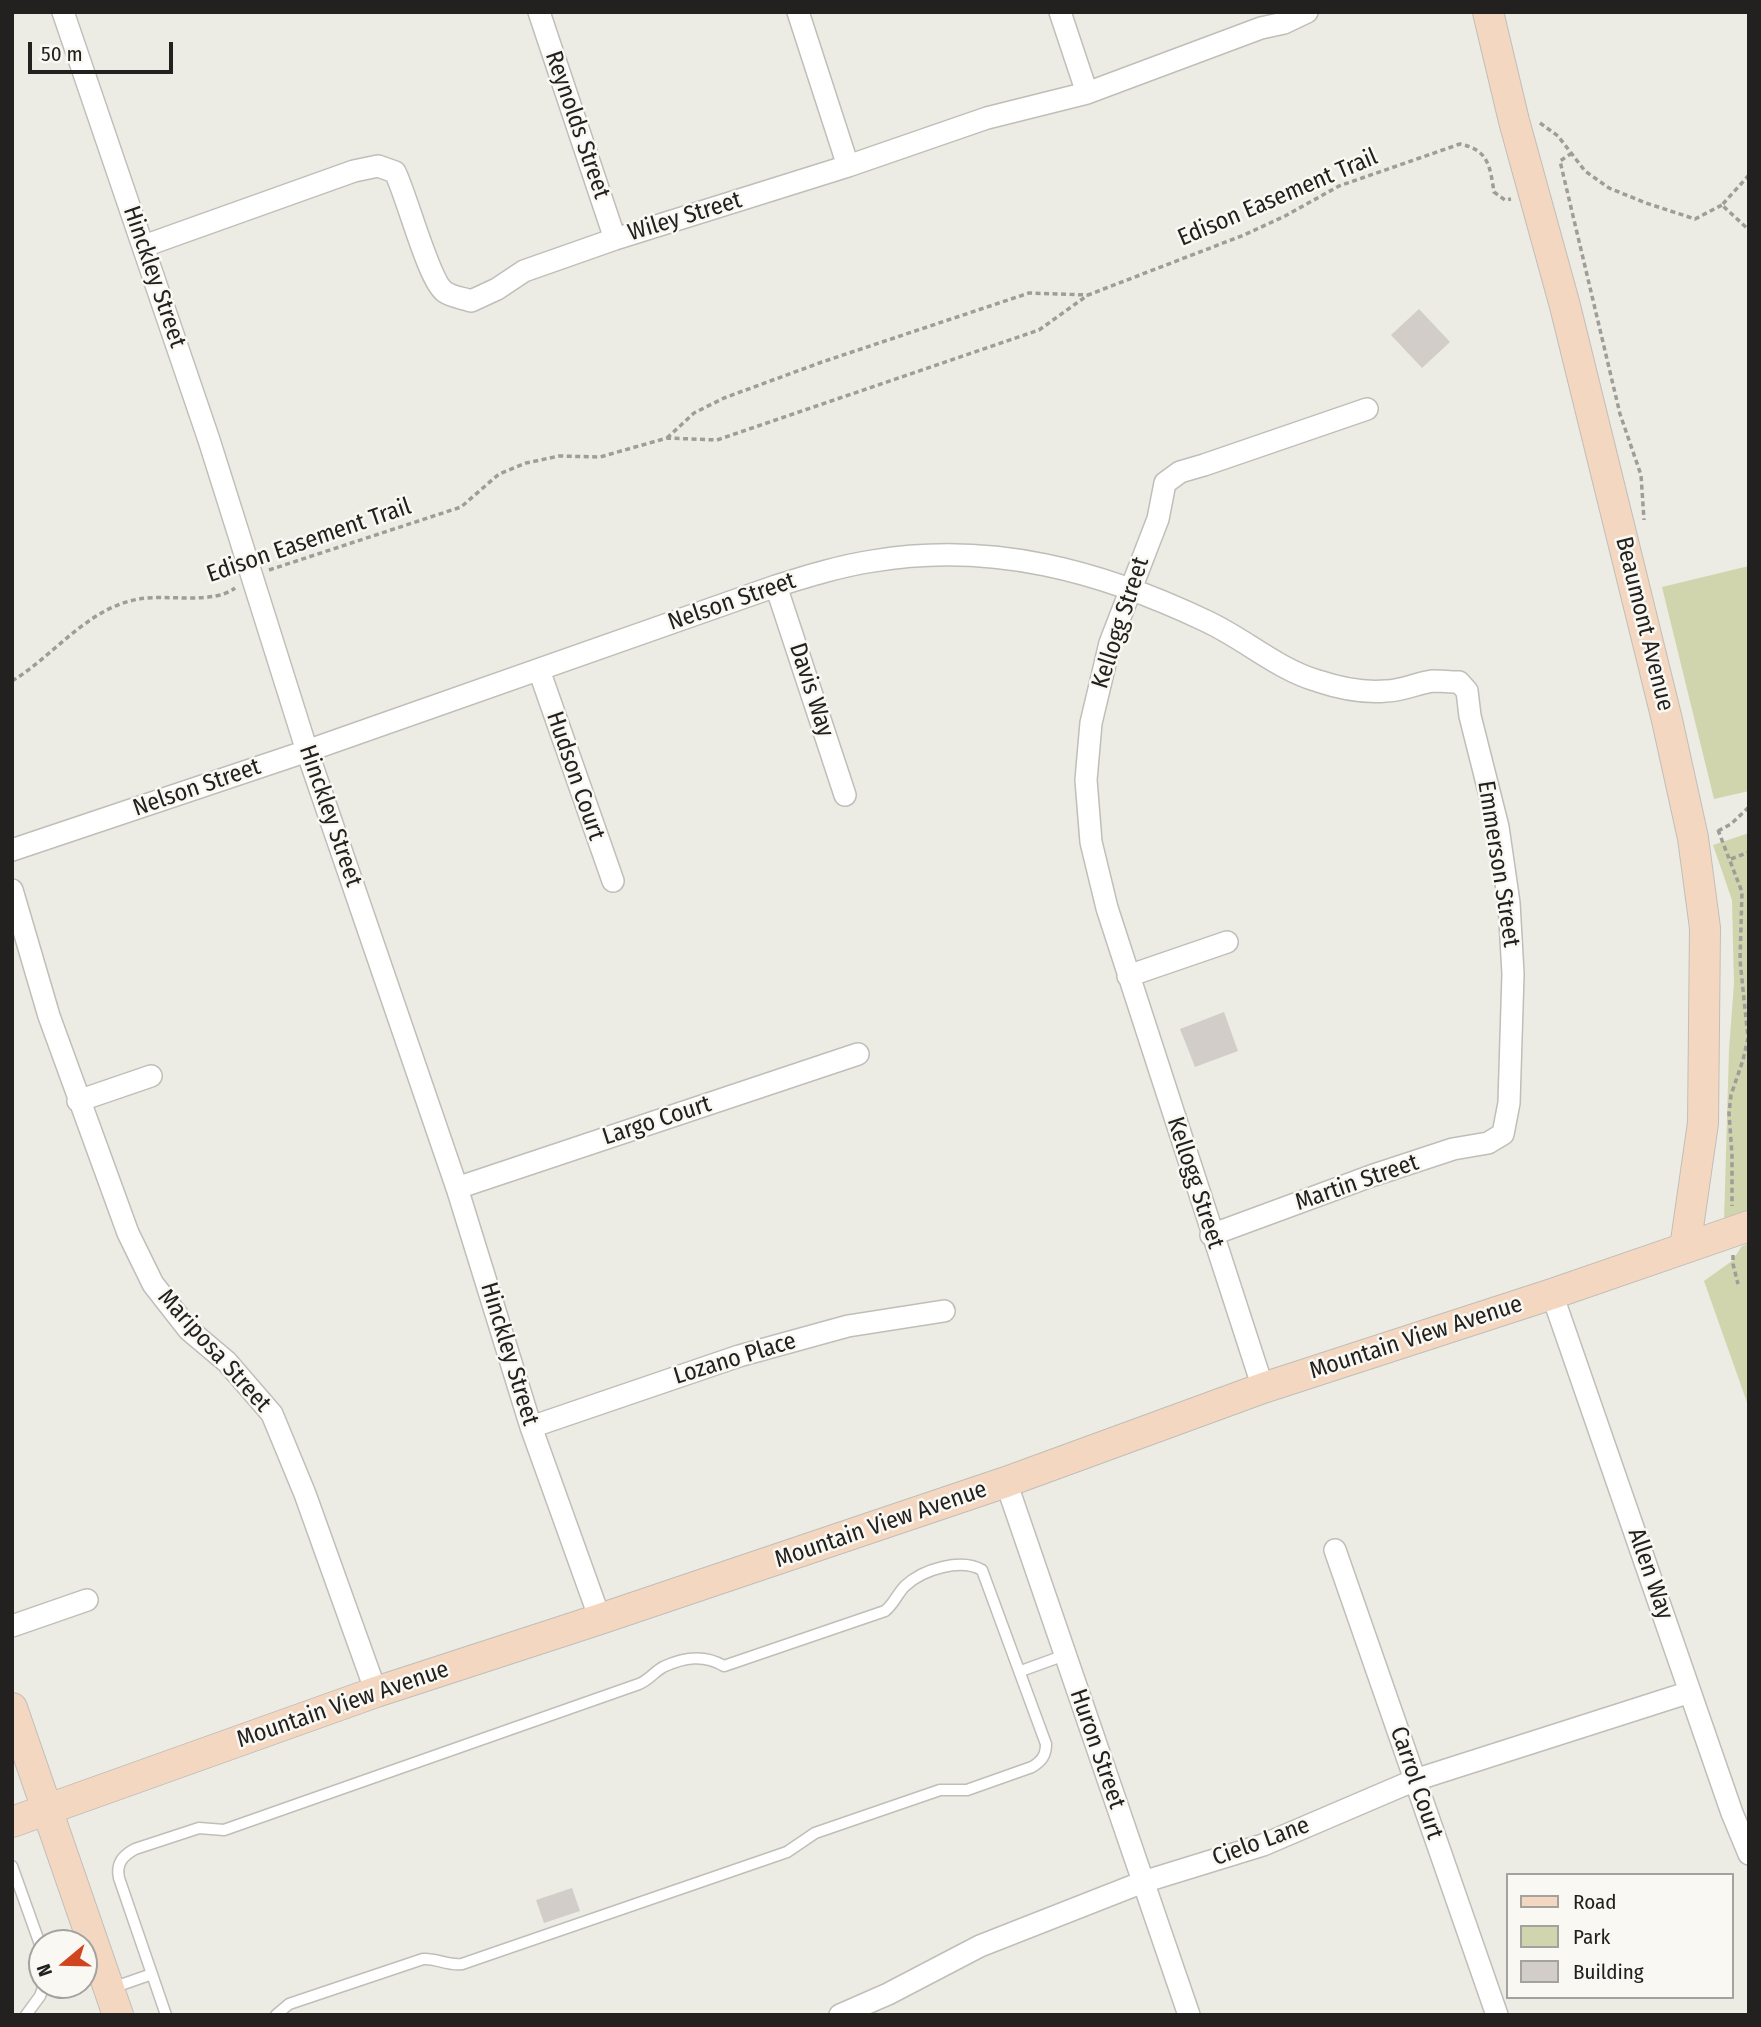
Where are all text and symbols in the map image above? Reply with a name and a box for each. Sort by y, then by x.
scale bar [32,28,177,72]
text: 50 m [41,41,83,67]
street label: Reynolds Street [538,47,616,203]
street label: Edison Easement Trail [1174,143,1382,253]
street label: Wiley Street [625,186,745,248]
street label: Hinckley Street [116,202,192,352]
street label: Edison Easement Trail [203,493,415,589]
street label: Beaumont Avenue [1608,534,1680,714]
street label: Kellogg Street [1086,554,1156,692]
street label: Nelson Street [664,567,800,637]
street label: Davis Way [782,639,840,741]
street label: Hudson Court [540,708,610,844]
street label: Hinckley Street [292,741,368,891]
street label: Nelson Street [129,753,265,823]
street label: Emmerson Street [1471,779,1525,949]
street label: Largo Court [599,1090,715,1152]
street label: Kellogg Street [1160,1114,1230,1252]
street label: Martin Street [1292,1148,1422,1218]
street label: Hinckley Street [474,1279,544,1429]
street label: Mariposa Street [151,1284,277,1418]
street label: Mountain View Avenue [1306,1290,1526,1386]
street label: Lozano Place [670,1327,800,1391]
street label: Mountain View Avenue [771,1475,991,1575]
street label: Allen Way [1621,1525,1679,1623]
street label: Mountain View Avenue [233,1655,453,1755]
street label: Huron Street [1063,1685,1131,1813]
street label: Carrol Court [1383,1723,1449,1843]
street label: Cielo Lane [1208,1811,1314,1873]
legend [1506,1873,1733,1999]
text: Road [1573,1889,1617,1915]
text: Park [1573,1924,1610,1950]
north arrow [28,1929,98,1999]
text: Building [1573,1959,1644,1985]
text: N [32,1961,57,1979]

